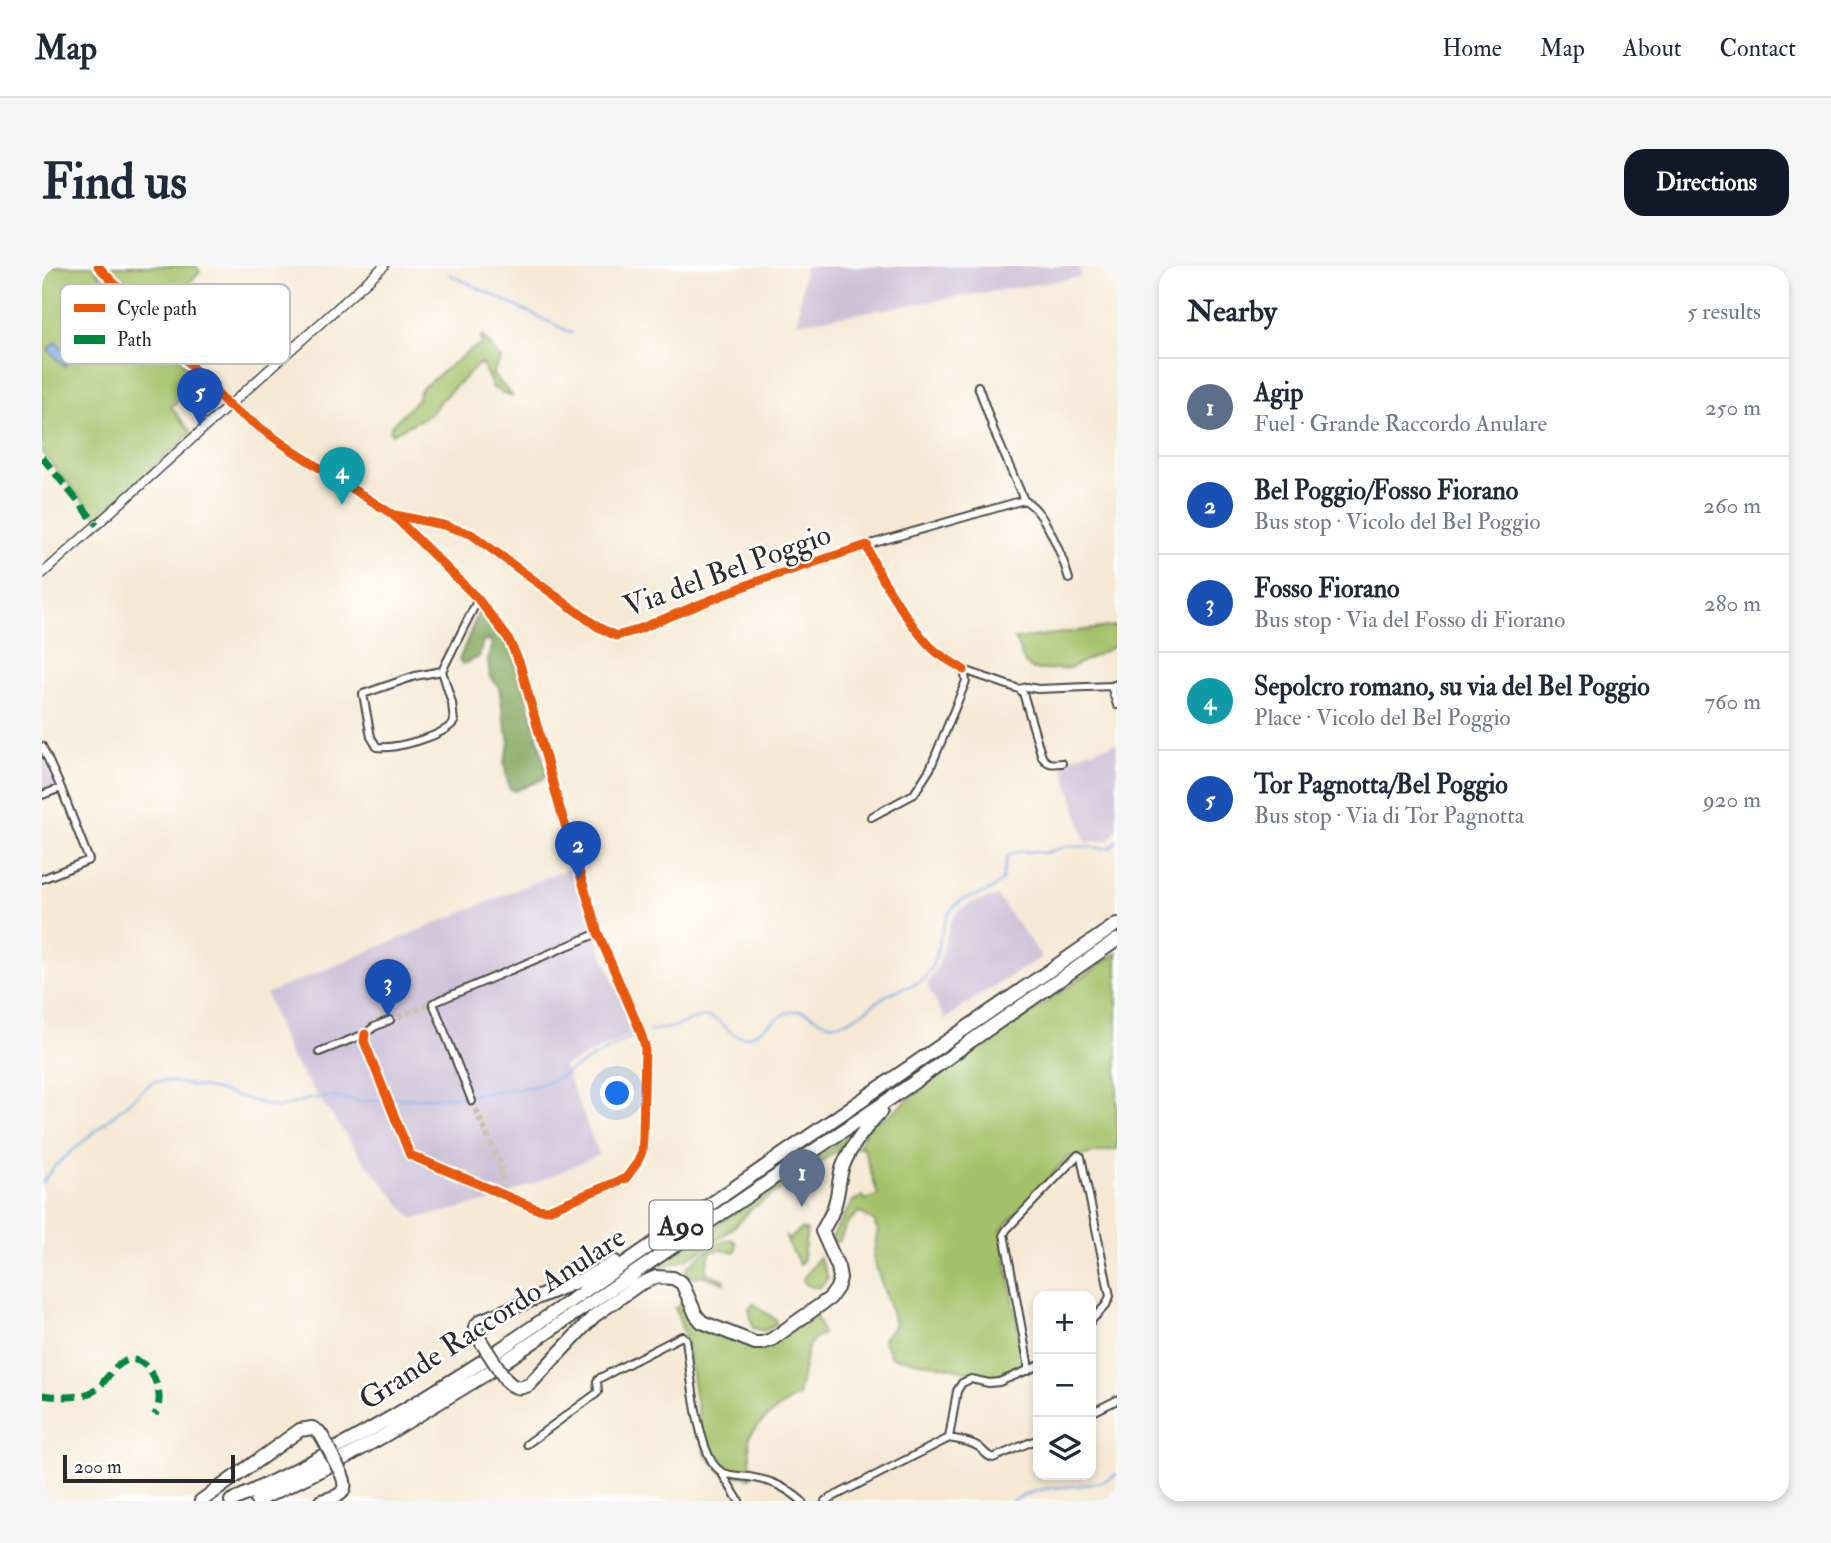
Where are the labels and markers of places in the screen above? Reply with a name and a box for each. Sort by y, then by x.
pin: 5 [177,368,223,426]
pin: 4 [319,447,365,505]
pin: 2 [555,821,601,879]
pin: 3 [365,959,411,1017]
pin: 1 [779,1149,825,1207]

